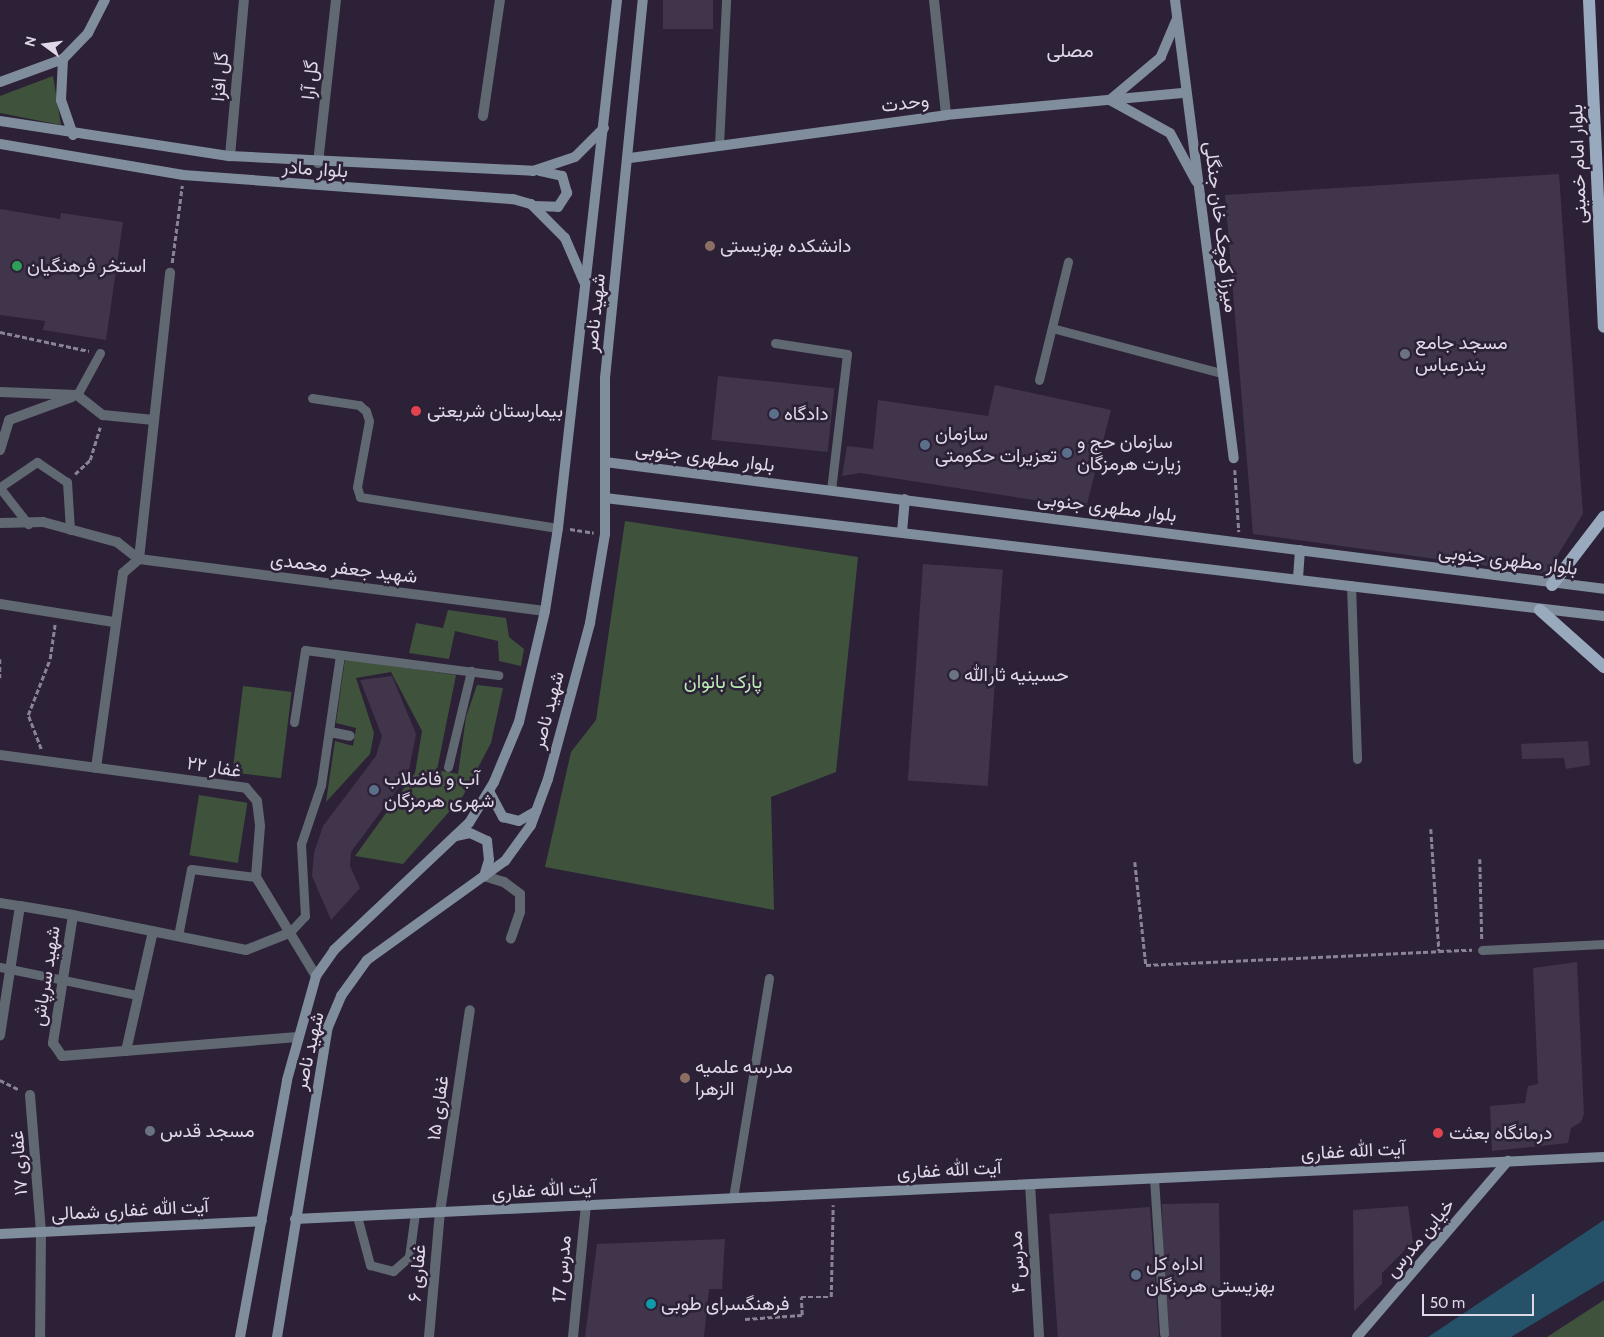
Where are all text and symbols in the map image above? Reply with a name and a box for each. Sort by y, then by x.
north arrow [20,20,70,70]
text: N [21,34,40,48]
district label: مصلی [1046,38,1094,62]
street label: گل افزا [207,52,233,102]
street label: گل آرا [297,59,323,101]
street label: وحدت [880,89,930,117]
street label: بلوار امام خمینی [1565,104,1591,224]
street label: میرزا کوچک خان جنگلی [1199,140,1243,314]
street label: بلوار مادر [281,155,349,183]
place label: دانشکده بهزیستی [720,235,851,257]
marker: دانشکده بهزیستی [704,240,716,252]
place label: استخر فرهنگیان [27,255,146,277]
marker: استخر فرهنگیان [11,260,23,272]
street label: شهید ناصر [580,272,610,354]
place label: مسجد جامع بندرعباس [1415,332,1508,376]
marker: مسجد جامع بندرعباس [1399,348,1411,360]
place label: بیمارستان شریعتی [427,400,563,422]
place label: دادگاه [784,403,829,425]
marker: بیمارستان شریعتی [409,404,423,418]
marker: دادگاه [768,408,780,420]
place label: سازمان تعزیرات حکومتی [935,423,1057,467]
place label: سازمان حج و زیارت هرمزگان [1077,431,1181,475]
street label: بلوار مطهری جنوبی [634,437,776,477]
marker: سازمان تعزیرات حکومتی [919,439,931,451]
marker: سازمان حج و زیارت هرمزگان [1061,447,1073,459]
street label: بلوار مطهری جنوبی [1036,487,1178,527]
street label: بلوار مطهری جنوبی [1437,540,1579,580]
street label: شهید جعفر محمدی [269,548,419,588]
place label: حسینیه ثارالله [964,664,1069,686]
street label: شهید ناصر [527,669,569,751]
marker: حسینیه ثارالله [948,669,960,681]
park label: پارک بانوان [684,671,762,693]
street label: غفار ۲۲ [185,751,243,783]
place label: آب و فاضلاب شهری هرمزگان [384,768,494,812]
marker: آب و فاضلاب شهری هرمزگان [368,784,380,796]
street label: شهید سرپاش [27,924,65,1028]
street label: شهید ناصر [289,1010,329,1092]
place label: مدرسه علمیه الزهرا [695,1056,793,1100]
marker: مدرسه علمیه الزهرا [679,1072,691,1084]
street label: غفاری ۱۵ [422,1074,454,1142]
place label: مسجد قدس [160,1120,255,1142]
place label: درمانگاه بعثت [1449,1122,1552,1144]
marker: مسجد قدس [144,1125,156,1137]
marker: درمانگاه بعثت [1431,1126,1445,1140]
street label: غفاری ۱۷ [5,1130,33,1196]
street label: آیت الله غفاری [1300,1137,1406,1165]
street label: آیت الله غفاری [896,1156,1002,1184]
street label: آیت الله غفاری [491,1176,597,1204]
street label: آیت الله غفاری شمالی [51,1194,209,1226]
street label: خیابن مدرس [1380,1194,1460,1282]
street label: مدرس ۴ [1004,1230,1030,1294]
street label: مدرس 17 [548,1234,576,1304]
street label: غفاری ۶ [403,1243,431,1303]
place label: اداره کل بهزیستی هرمزگان [1146,1253,1275,1297]
marker: اداره کل بهزیستی هرمزگان [1130,1269,1142,1281]
scale bar [1424,1284,1536,1316]
place label: فرهنگسرای طوبی [661,1293,790,1315]
text: 50 m [1430,1294,1465,1312]
marker: فرهنگسرای طوبی [645,1298,657,1310]

